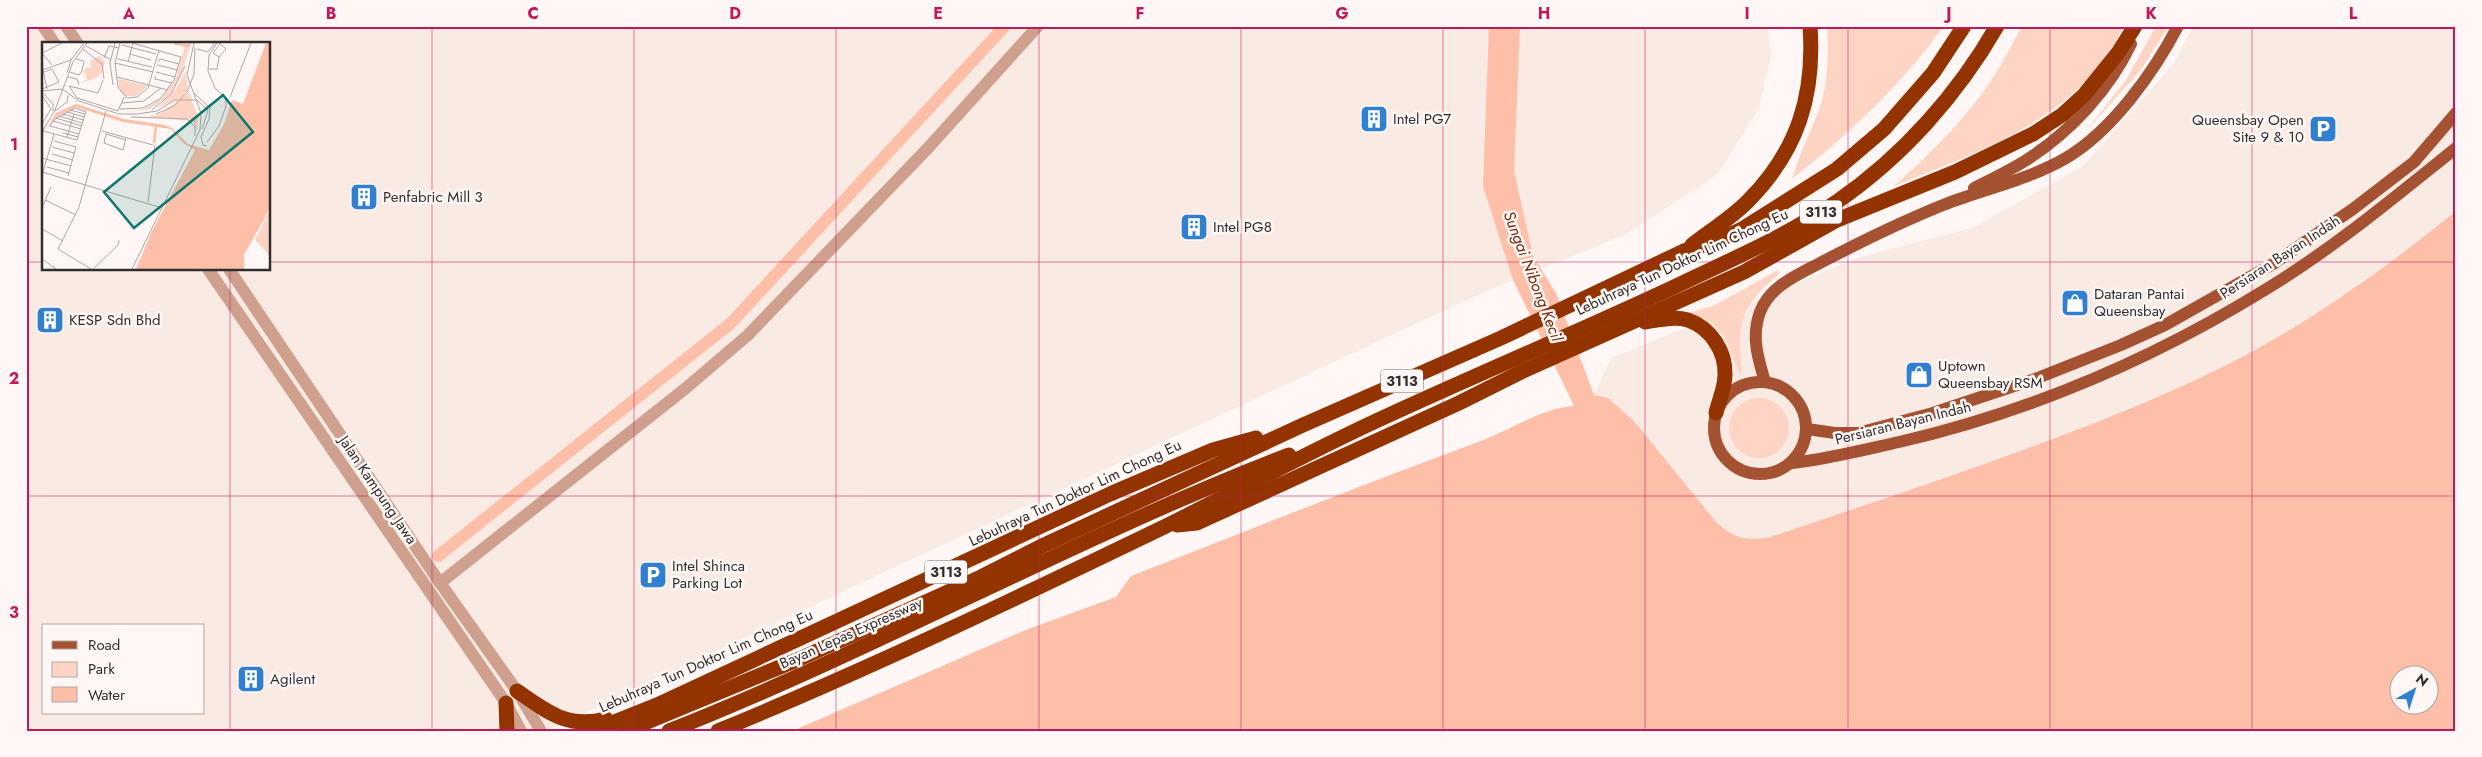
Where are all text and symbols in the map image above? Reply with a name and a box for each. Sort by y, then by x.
text: A [122,2,135,25]
text: B [326,2,336,25]
text: C [527,2,539,25]
text: D [729,2,741,25]
text: E [933,2,943,25]
text: F [1136,2,1144,25]
text: G [1335,2,1349,25]
text: H [1538,2,1550,25]
text: I [1744,2,1750,25]
text: J [1943,2,1952,25]
text: K [2145,2,2157,25]
text: L [2349,2,2358,25]
inset map [42,42,270,270]
building icon: Intel PG7 [1359,104,1389,134]
place label: Intel PG7 [1393,108,1451,130]
place label: Queensbay Open Site 9 & 10 [2192,109,2304,148]
parking icon: Queensbay Open Site 9 & 10 [2308,114,2338,144]
text: 1 [10,133,18,156]
building icon: Penfabric Mill 3 [349,182,379,212]
place label: Penfabric Mill 3 [383,186,483,208]
road number: 3113 [1800,200,1842,223]
street label: Lebuhraya Tun Doktor Lim Chong Eu [1572,203,1792,321]
water label: Sungai Nibong Kecil [1498,208,1569,346]
street label: Persiaran Bayan Indah [2216,210,2344,304]
building icon: Intel PG8 [1179,212,1209,242]
place label: Intel PG8 [1213,216,1272,238]
place label: Dataran Pantai Queensbay [2094,283,2185,322]
shop icon: Dataran Pantai Queensbay [2060,288,2090,318]
building icon: KESP Sdn Bhd [35,305,65,335]
place label: KESP Sdn Bhd [69,309,161,331]
place label: Uptown Queensbay RSM [1938,355,2043,394]
shop icon: Uptown Queensbay RSM [1904,360,1934,390]
text: 2 [9,367,19,390]
road number: 3113 [1381,370,1423,392]
street label: Persiaran Bayan Indah [1833,395,1973,451]
street label: Jalan Kampung Jawa [332,430,423,549]
street label: Lebuhraya Tun Doktor Lim Chong Eu [965,434,1185,552]
place label: Intel Shinca Parking Lot [672,555,745,594]
parking icon: Intel Shinca Parking Lot [638,560,668,590]
road number: 3113 [925,560,967,584]
street label: Bayan Lepas Expressway [776,591,926,674]
text: 3 [9,601,19,624]
street label: Lebuhraya Tun Doktor Lim Chong Eu [596,604,816,718]
legend [42,624,205,714]
text: Road [88,634,120,656]
text: Park [88,658,115,680]
building icon: Agilent [236,664,266,694]
north arrow [2390,664,2440,714]
place label: Agilent [270,668,315,690]
text: N [2412,669,2433,691]
text: Water [88,684,126,706]

